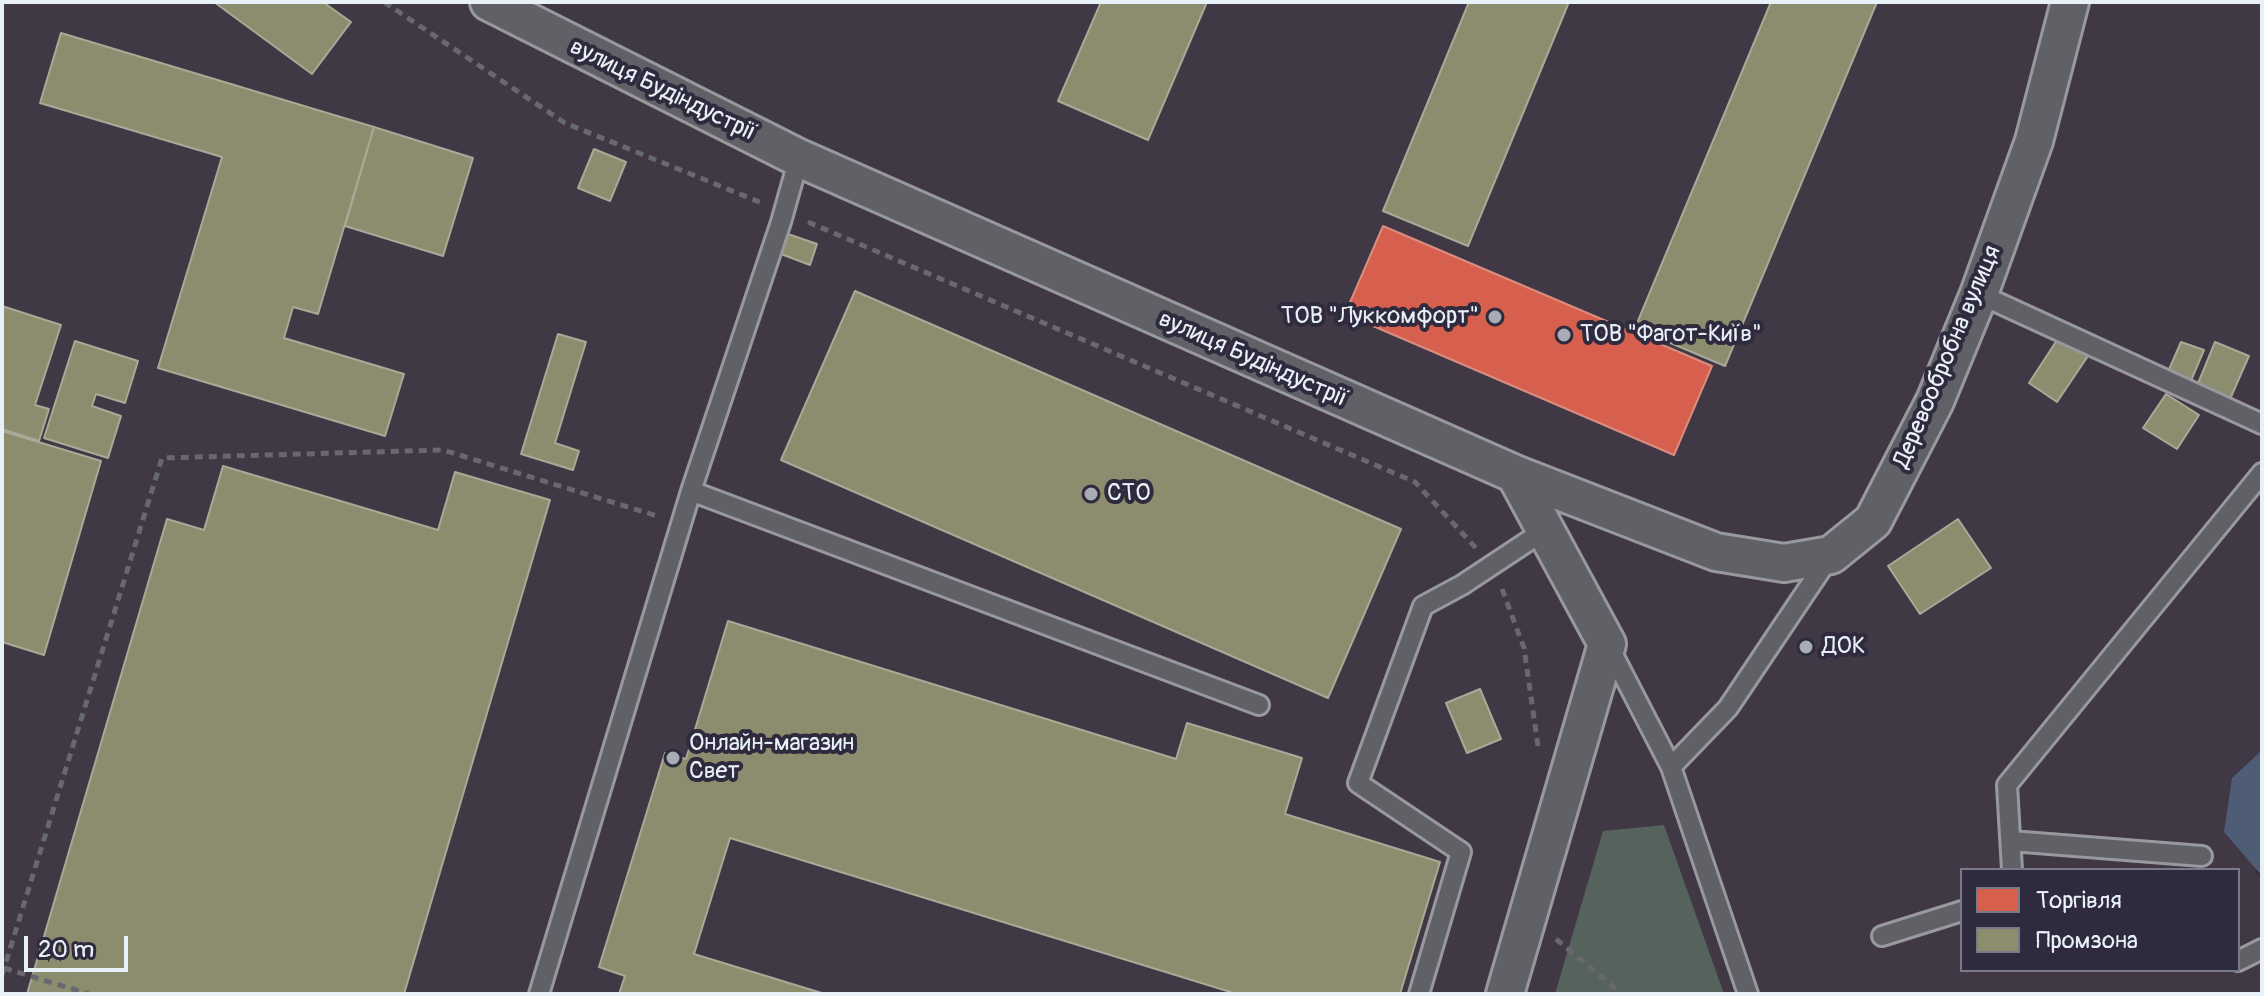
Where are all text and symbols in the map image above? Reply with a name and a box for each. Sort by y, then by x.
street label: вулиця Будіндустрії [565,33,761,149]
street label: Деревообробна вулиця [1888,241,2008,473]
place label: ТОВ "Луккомфорт" [1281,303,1479,331]
street label: вулиця Будіндустрії [1154,305,1352,415]
marker: ТОВ "Луккомфорт" [1486,308,1504,326]
place label: ТОВ "Фагот-Київ" [1580,321,1762,349]
marker: ТОВ "Фагот-Київ" [1555,326,1573,344]
place label: СТО [1107,480,1150,508]
marker: СТО [1082,485,1100,503]
place label: ДОК [1822,633,1865,661]
marker: ДОК [1797,638,1815,656]
place label: Онлайн-магазин Свет [689,730,854,786]
marker: Онлайн-магазин Свет [664,749,682,767]
legend [1960,868,2240,972]
text: Торгівля [2036,886,2122,915]
scale bar [28,920,132,970]
text: Промзона [2036,926,2138,955]
text: 20 m [38,935,94,964]

